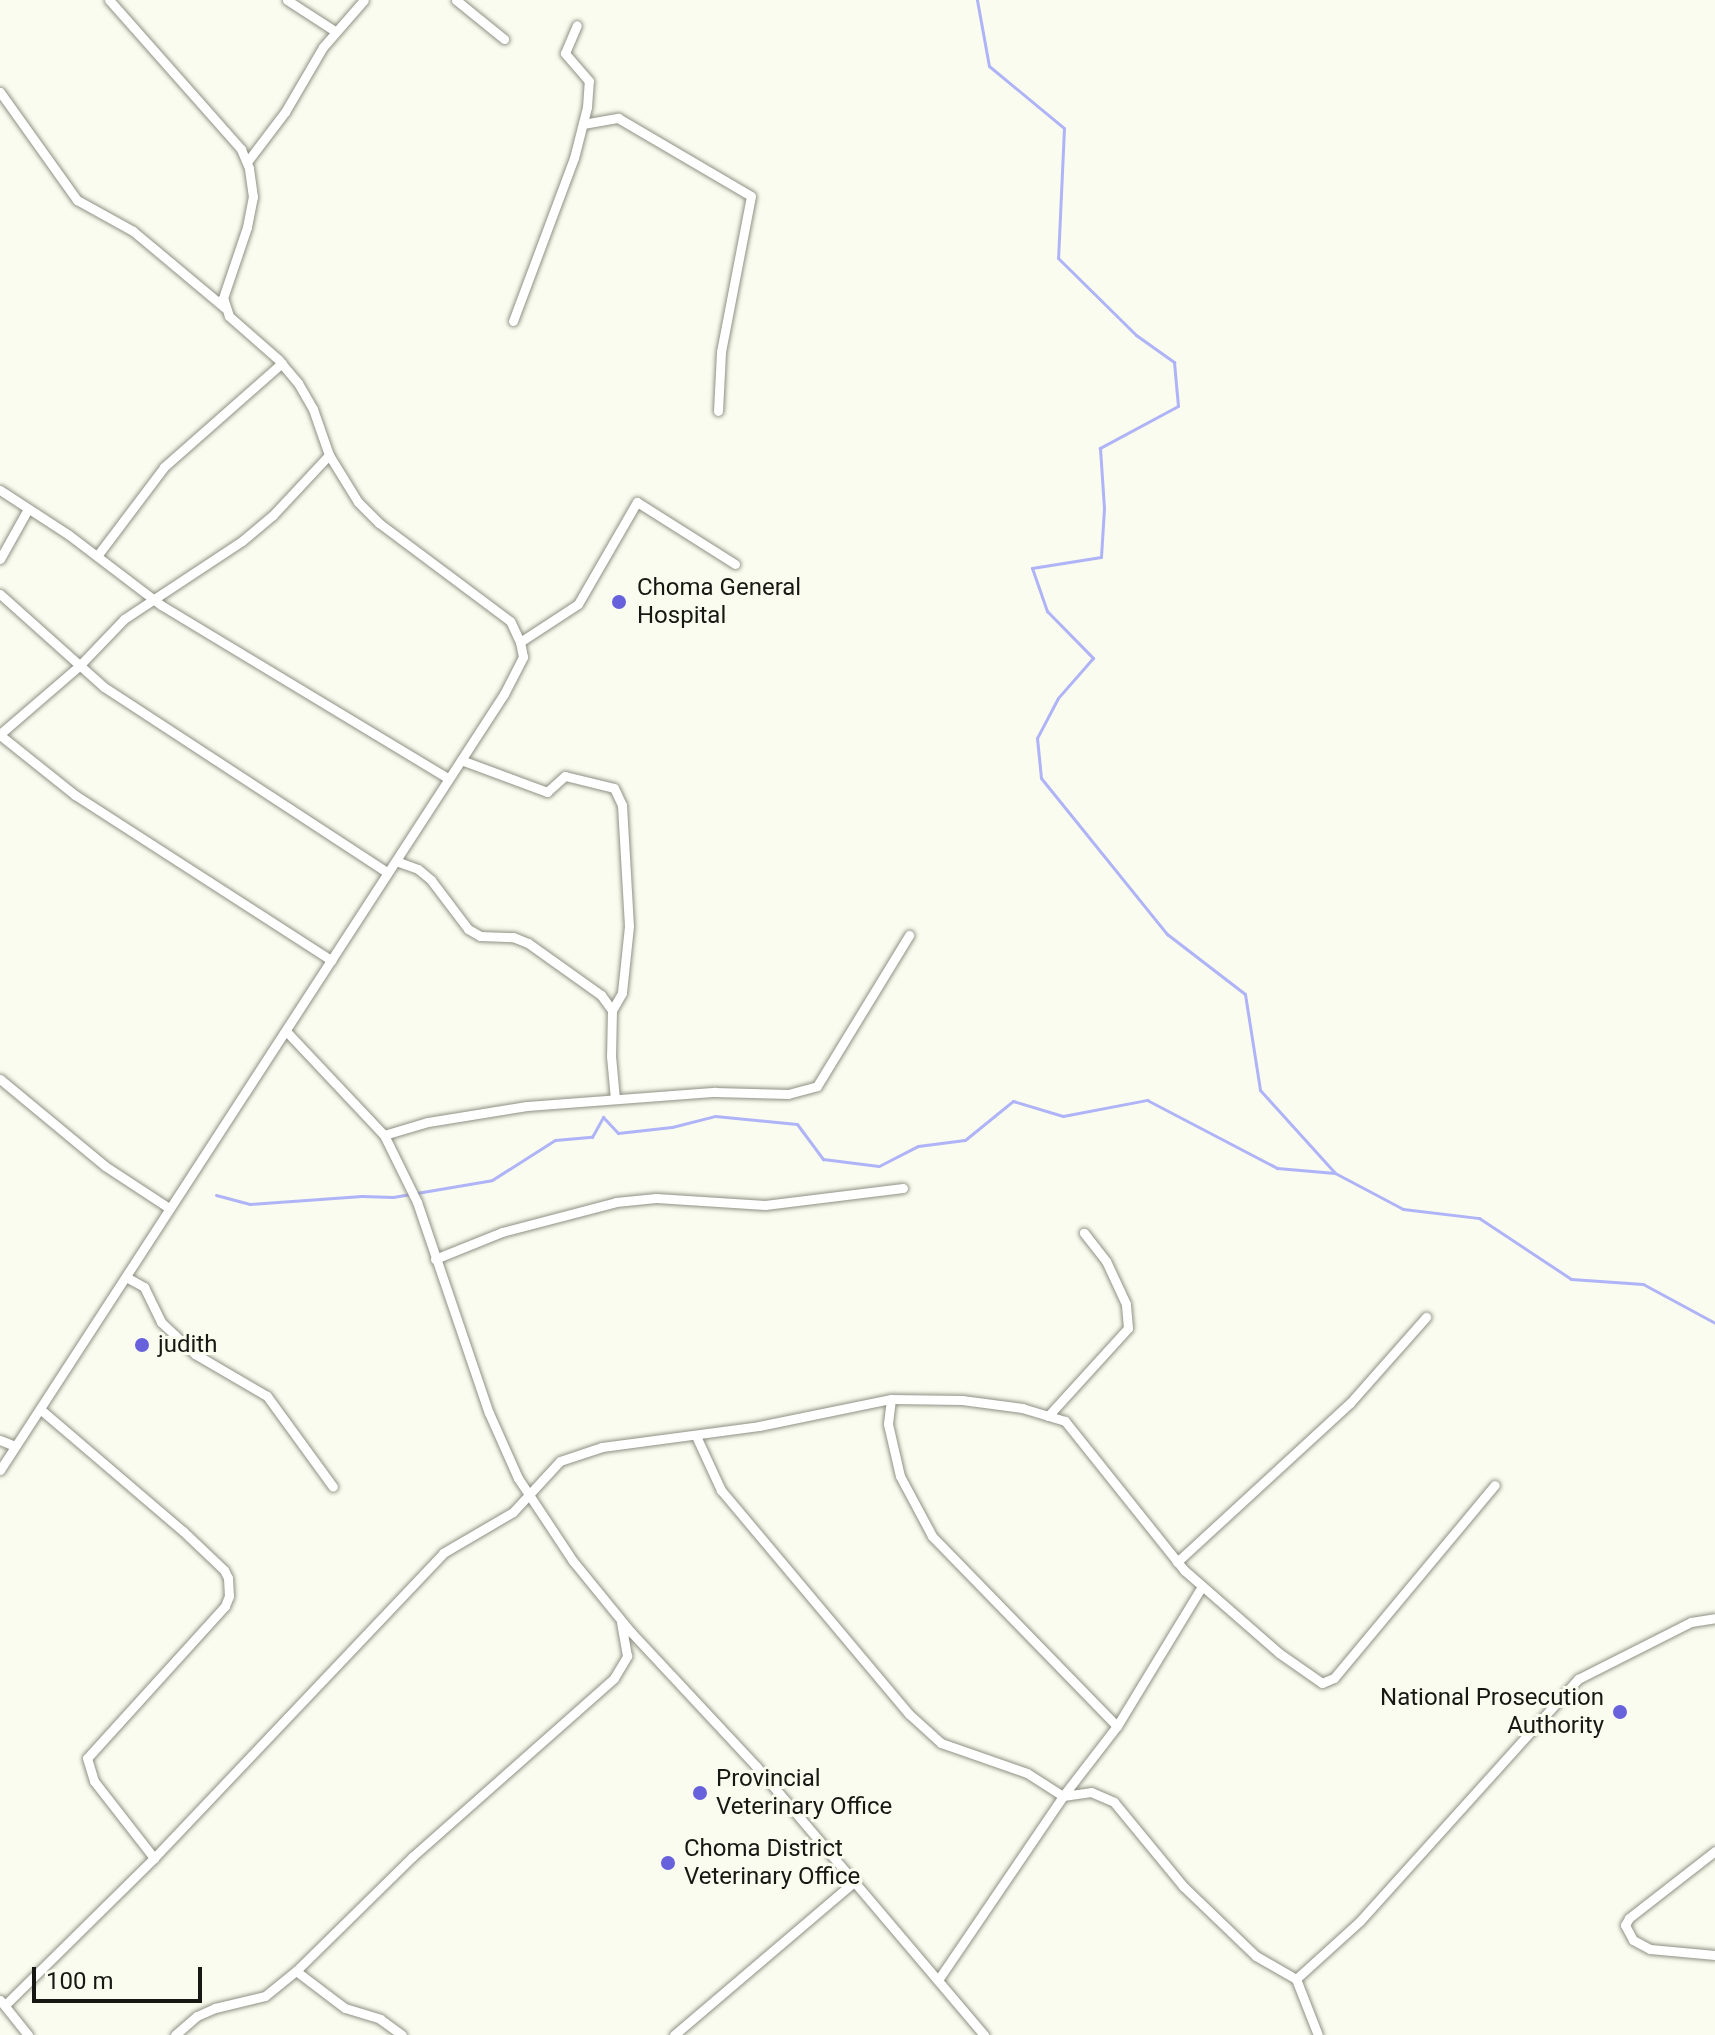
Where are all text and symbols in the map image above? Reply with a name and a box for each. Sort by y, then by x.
place label: Choma General Hospital [637,574,801,630]
marker: Choma General Hospital [608,591,630,613]
place label: judith [158,1331,217,1359]
marker: judith [133,1336,151,1354]
place label: National Prosecution Authority [1380,1684,1604,1740]
marker: National Prosecution Authority [1611,1703,1629,1721]
place label: Provincial Veterinary Office [716,1765,892,1821]
marker: Provincial Veterinary Office [691,1784,709,1802]
place label: Choma District Veterinary Office [684,1835,860,1891]
marker: Choma District Veterinary Office [659,1854,677,1872]
scale bar [36,1951,206,2001]
text: 100 m [46,1967,113,1995]

